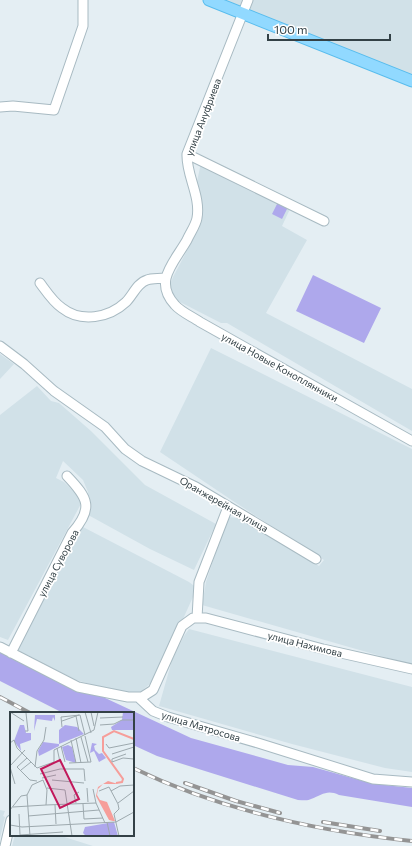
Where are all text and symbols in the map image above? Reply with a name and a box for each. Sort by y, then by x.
scale bar [268,16,390,42]
text: 100 m [274,22,308,36]
street label: улица Ануфриева [183,77,223,157]
street label: улица Новые Коноплянники [220,330,340,404]
street label: Оранжерейная улица [178,474,270,534]
street label: улица Суворова [35,527,81,599]
street label: улица Нахимова [266,629,344,659]
street label: улица Матросова [160,708,242,744]
inset map [10,712,134,836]

